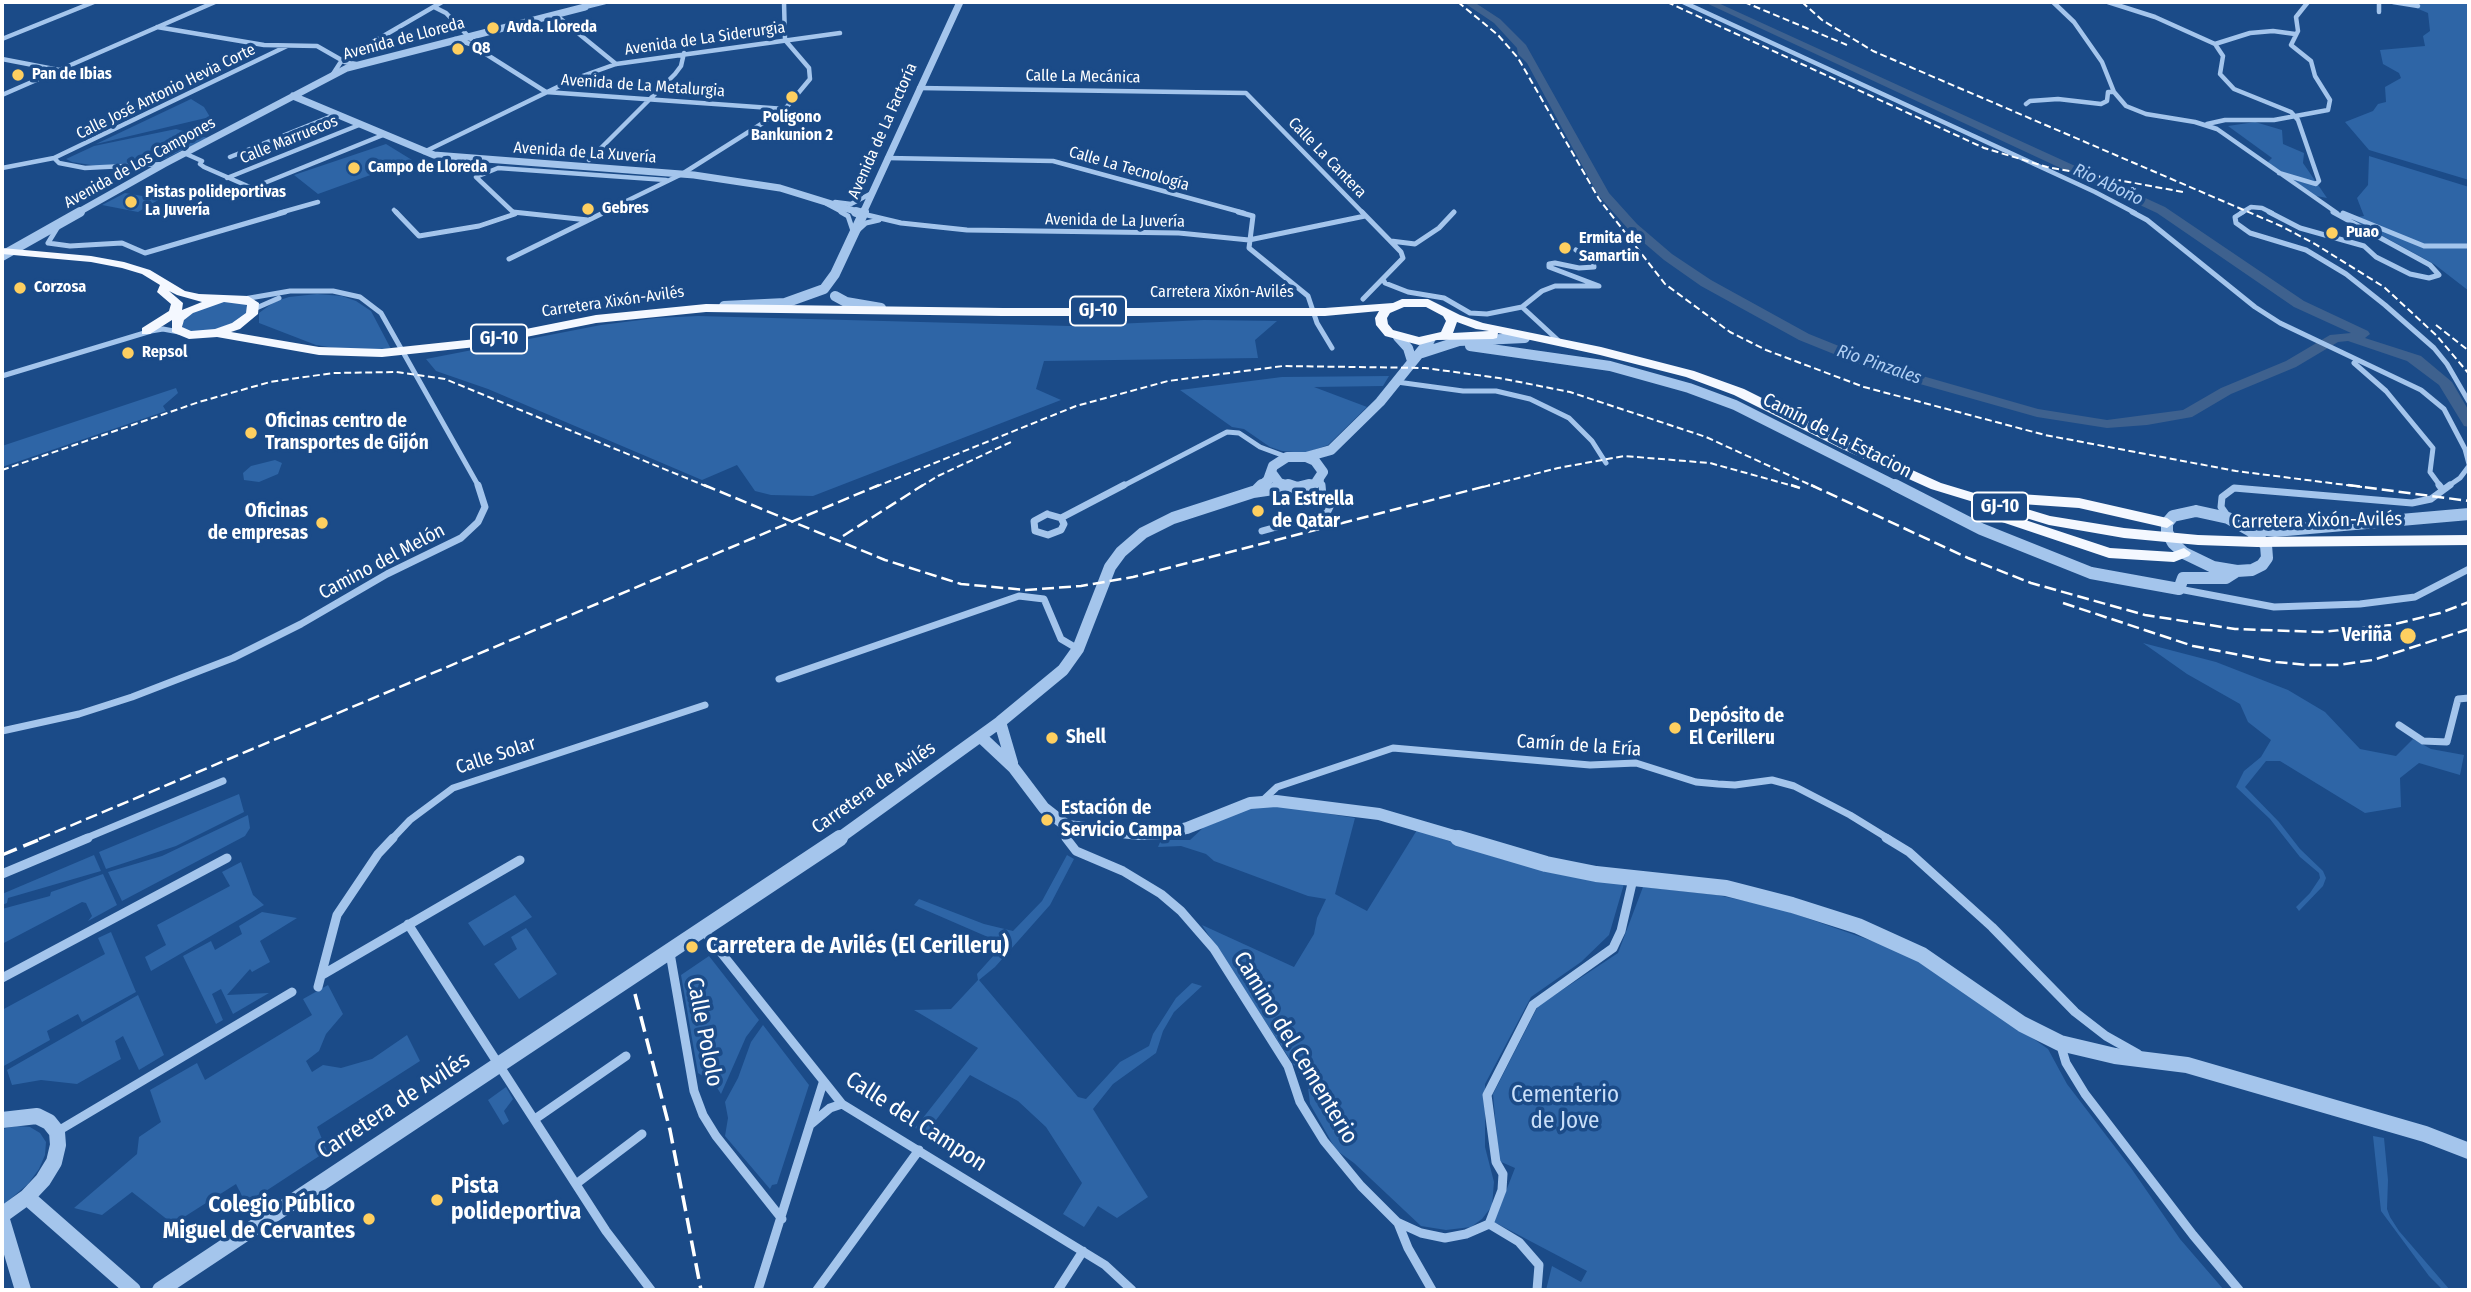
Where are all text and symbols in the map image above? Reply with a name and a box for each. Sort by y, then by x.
street label: Avenida de Lloreda [341,14,467,64]
place label: Avda. Lloreda [507,18,597,38]
street label: Avenida de La Siderurgia [623,18,787,60]
marker: Avda. Lloreda [485,20,501,36]
place label: Q8 [472,39,491,59]
street label: Calle José Antonio Hevia Corte [73,40,259,144]
marker: Q8 [450,41,466,57]
street label: Avenida de La Factoría [844,60,922,202]
place label: Pan de Ibias [32,65,112,85]
street label: Calle La Mecánica [1025,66,1141,88]
marker: Pan de Ibias [10,67,26,83]
street label: Avenida de La Metalurgia [560,71,726,101]
marker: Poligono Bankunion 2 [784,89,800,105]
place label: Poligono Bankunion 2 [751,108,833,146]
street label: Calle Marruecos [237,112,341,168]
street label: Avenida de Los Campones [61,113,219,213]
street label: Calle La Cantera [1284,114,1370,202]
street label: Avenida de La Xuvería [513,138,657,168]
street label: Calle La Tecnología [1067,143,1191,195]
place label: Campo de Lloreda [368,158,487,178]
water label: Rio Aboño [2069,159,2147,211]
marker: Campo de Lloreda [346,160,362,176]
place label: Pistas polideportivas La Juvería [145,183,286,221]
marker: Pistas polideportivas La Juvería [123,194,139,210]
place label: Gebres [602,199,649,219]
marker: Gebres [580,201,596,217]
street label: Avenida de La Juvería [1045,210,1185,232]
place label: Puao [2346,223,2379,243]
marker: Puao [2324,225,2340,241]
place label: Ermita de Samartin [1579,229,1642,267]
marker: Ermita de Samartin [1557,240,1573,256]
place label: Corzosa [34,278,86,298]
marker: Corzosa [12,280,28,296]
street label: Carretera Xixón-Avilés [540,282,686,322]
street label: Carretera Xixón-Avilés [1150,283,1294,303]
road number: GJ-10 [1070,296,1126,326]
road number: GJ-10 [471,324,527,354]
water label: Rio Pinzales [1834,340,1924,390]
place label: Repsol [142,343,187,363]
marker: Repsol [120,345,136,361]
street label: Camín de La Estacion [1759,389,1915,483]
place label: Oficinas centro de Transportes de Gijón [265,411,429,455]
marker: Oficinas centro de Transportes de Gijón [243,425,259,441]
place label: La Estrella de Qatar [1272,489,1354,533]
road number: GJ-10 [1972,492,2028,522]
place label: Oficinas de empresas [208,501,308,545]
marker: La Estrella de Qatar [1250,503,1266,519]
street label: Carretera Xixón-Avilés [2231,508,2403,534]
marker: Oficinas de empresas [314,515,330,531]
street label: Camino del Melón [315,519,449,605]
place label: Veriña [2342,625,2392,647]
marker: Veriña [2398,626,2418,646]
place label: Depósito de El Cerilleru [1689,706,1784,750]
marker: Depósito de El Cerilleru [1667,720,1683,736]
place label: Shell [1066,727,1106,749]
marker: Shell [1044,730,1060,746]
street label: Camín de la Ería [1516,730,1642,762]
street label: Calle Solar [453,732,539,780]
street label: Carretera de Avilés [808,737,940,839]
place label: Estación de Servicio Campa [1061,798,1182,842]
marker: Estación de Servicio Campa [1039,812,1055,828]
place label: Carretera de Avilés (El Cerilleru) [706,933,1009,961]
marker: Carretera de Avilés (El Cerilleru) [684,939,700,955]
street label: Camino del Cementerio [1227,947,1363,1149]
street label: Calle Pololo [680,975,728,1089]
street label: Carretera de Avilés [313,1046,475,1166]
street label: Calle del Campon [840,1066,992,1178]
park label: Cementerio de Jove [1511,1082,1619,1136]
place label: Pista polideportiva [451,1173,581,1227]
place label: Colegio Público Miguel de Cervantes [163,1192,355,1246]
marker: Pista polideportiva [429,1192,445,1208]
marker: Colegio Público Miguel de Cervantes [361,1211,377,1227]

